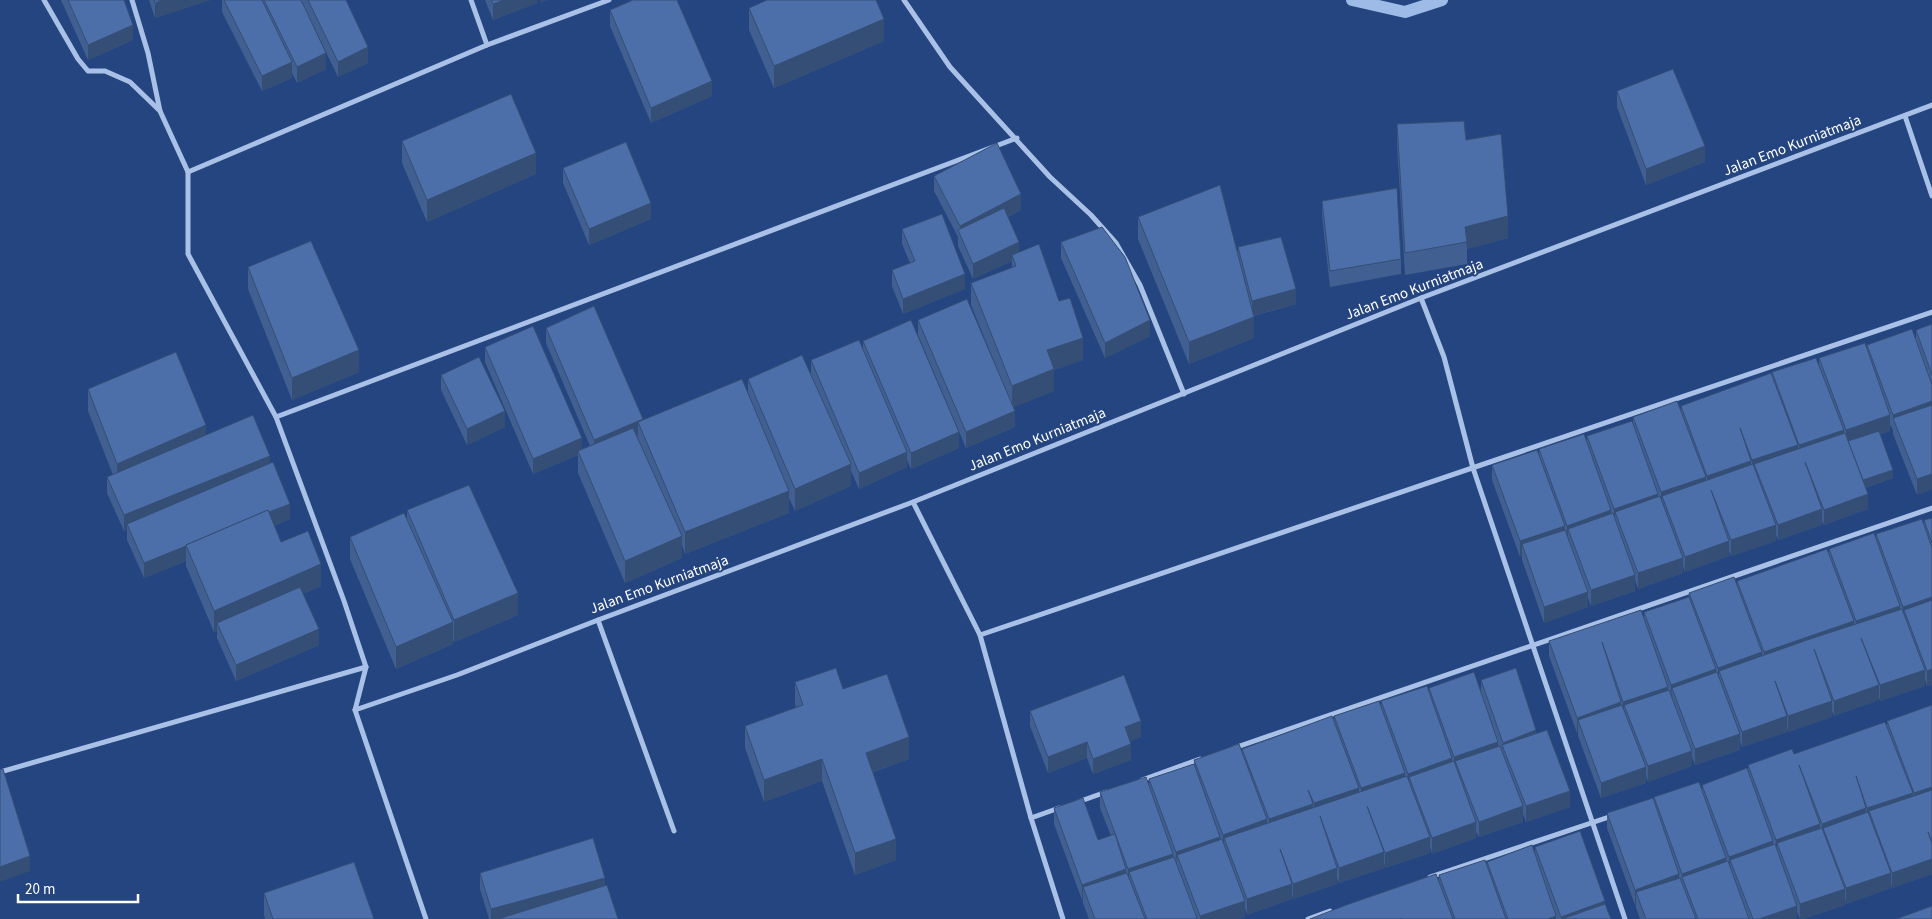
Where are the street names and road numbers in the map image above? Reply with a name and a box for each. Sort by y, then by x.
street label: Jalan Emo Kurniatmaja [1720,109,1864,181]
street label: Jalan Emo Kurniatmaja [1342,253,1486,325]
street label: Jalan Emo Kurniatmaja [965,402,1109,477]
street label: Jalan Emo Kurniatmaja [587,550,731,619]

